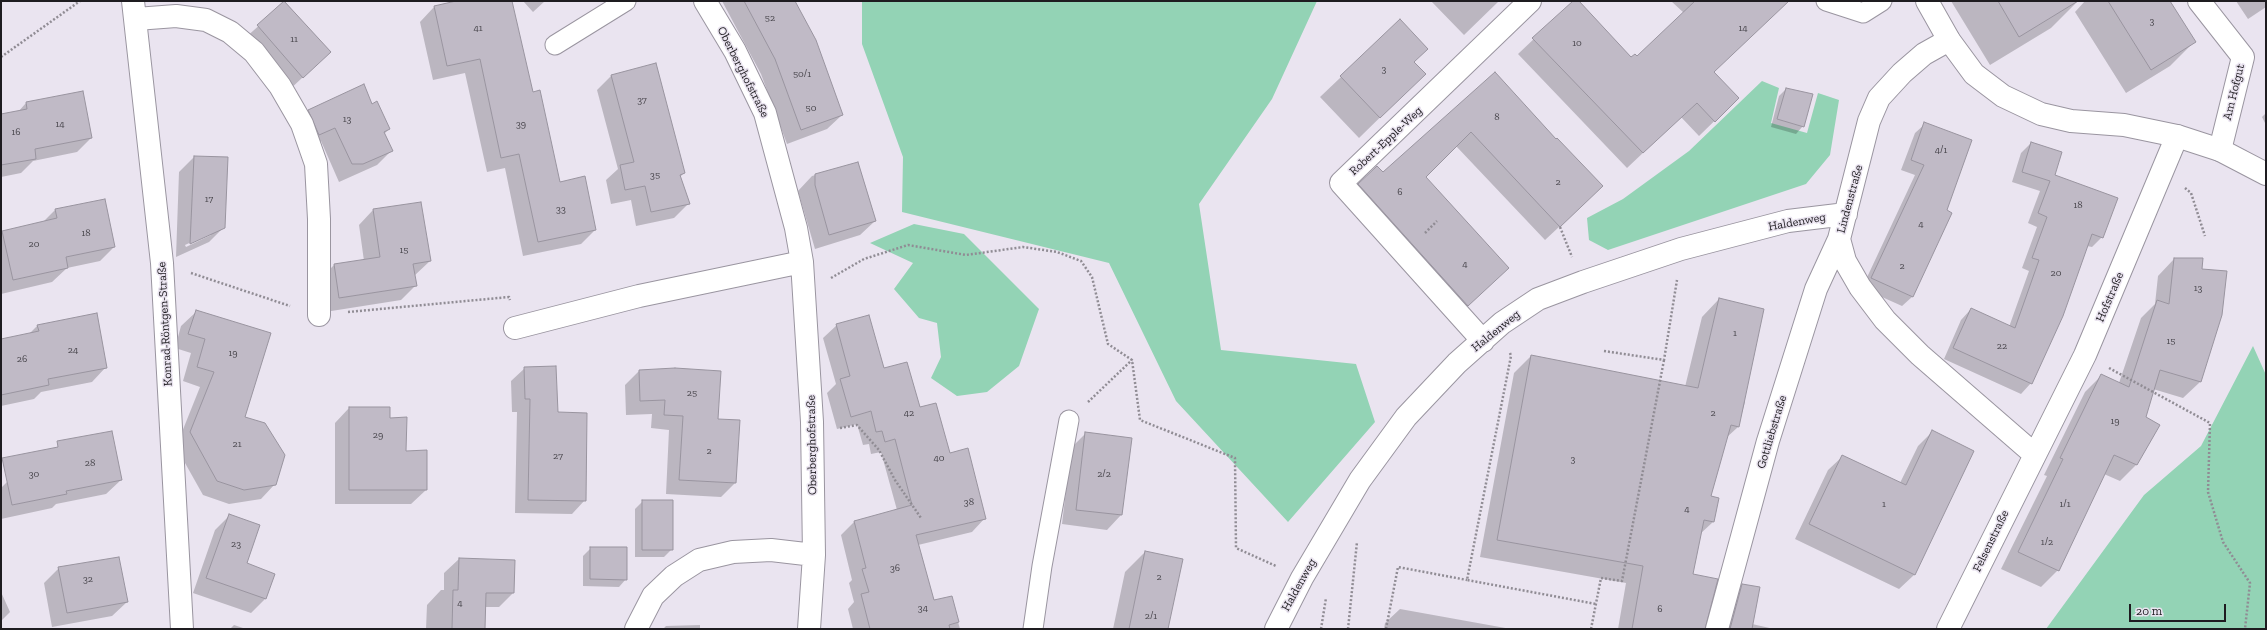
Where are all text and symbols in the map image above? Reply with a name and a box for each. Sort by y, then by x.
house number: 52 [765,12,775,24]
house number: 3 [2150,15,2154,27]
house number: 41 [473,22,483,34]
house number: 14 [1738,22,1748,34]
street label: Oberberghofstraße [714,24,772,120]
house number: 11 [290,33,298,45]
house number: 10 [1572,37,1582,49]
street label: Am Hofgut [2220,62,2248,122]
house number: 3 [1382,63,1386,75]
house number: 50/1 [793,68,811,80]
house number: 37 [637,94,647,106]
house number: 50 [806,102,816,114]
street label: Robert-Epple-Weg [1347,104,1425,178]
house number: 8 [1494,111,1500,123]
house number: 13 [343,113,351,125]
house number: 14 [55,118,65,130]
house number: 39 [516,118,526,130]
house number: 16 [11,126,21,138]
house number: 4/1 [1935,144,1947,156]
street label: Lindenstraße [1834,163,1866,235]
house number: 35 [650,169,660,181]
house number: 2 [1555,176,1561,188]
house number: 6 [1397,186,1403,198]
house number: 17 [205,193,213,205]
house number: 18 [2073,199,2083,211]
house number: 33 [556,203,566,215]
street label: Haldenweg [1767,210,1827,234]
house number: 4 [1918,218,1924,230]
house number: 18 [81,227,91,239]
house number: 20 [29,238,39,250]
house number: 15 [400,244,408,256]
house number: 4 [1462,258,1468,270]
house number: 2 [1899,260,1905,272]
street label: Konrad-Röntgen-Straße [155,261,175,387]
house number: 20 [2051,267,2061,279]
street label: Hofstraße [2093,270,2127,324]
house number: 13 [2194,282,2202,294]
street label: Haldenweg [1469,307,1523,355]
house number: 1 [1733,327,1737,339]
house number: 15 [2167,335,2175,347]
house number: 22 [1997,340,2007,352]
house number: 24 [68,344,78,356]
house number: 19 [228,347,238,359]
house number: 26 [17,353,27,365]
house number: 25 [687,387,697,399]
street label: Gottliebstraße [1754,394,1790,470]
street label: Oberberghofstraße [804,395,820,495]
house number: 42 [904,407,914,419]
house number: 2 [1710,407,1716,419]
house number: 19 [2110,415,2120,427]
house number: 29 [373,429,383,441]
house number: 21 [233,438,241,450]
house number: 2 [706,445,712,457]
house number: 27 [553,450,563,462]
house number: 40 [933,452,945,464]
house number: 3 [1571,453,1575,465]
house number: 28 [85,457,95,469]
house number: 30 [29,468,39,480]
house number: 2/2 [1097,468,1111,480]
house number: 38 [964,496,974,508]
house number: 1 [1882,498,1886,510]
house number: 1/1 [2059,498,2071,510]
house number: 4 [1684,503,1690,515]
street label: Felsenstraße [1970,508,2012,574]
house number: 1/2 [2041,536,2053,548]
house number: 23 [231,538,241,550]
street label: Haldenweg [1279,556,1319,614]
house number: 36 [890,562,900,574]
house number: 2 [1156,571,1162,583]
house number: 32 [83,573,93,585]
scale bar [2131,596,2228,622]
house number: 4 [457,597,463,609]
house number: 34 [918,602,928,614]
house number: 6 [1657,603,1663,615]
text: 20 m [2136,604,2162,618]
house number: 2/1 [1145,610,1157,622]

